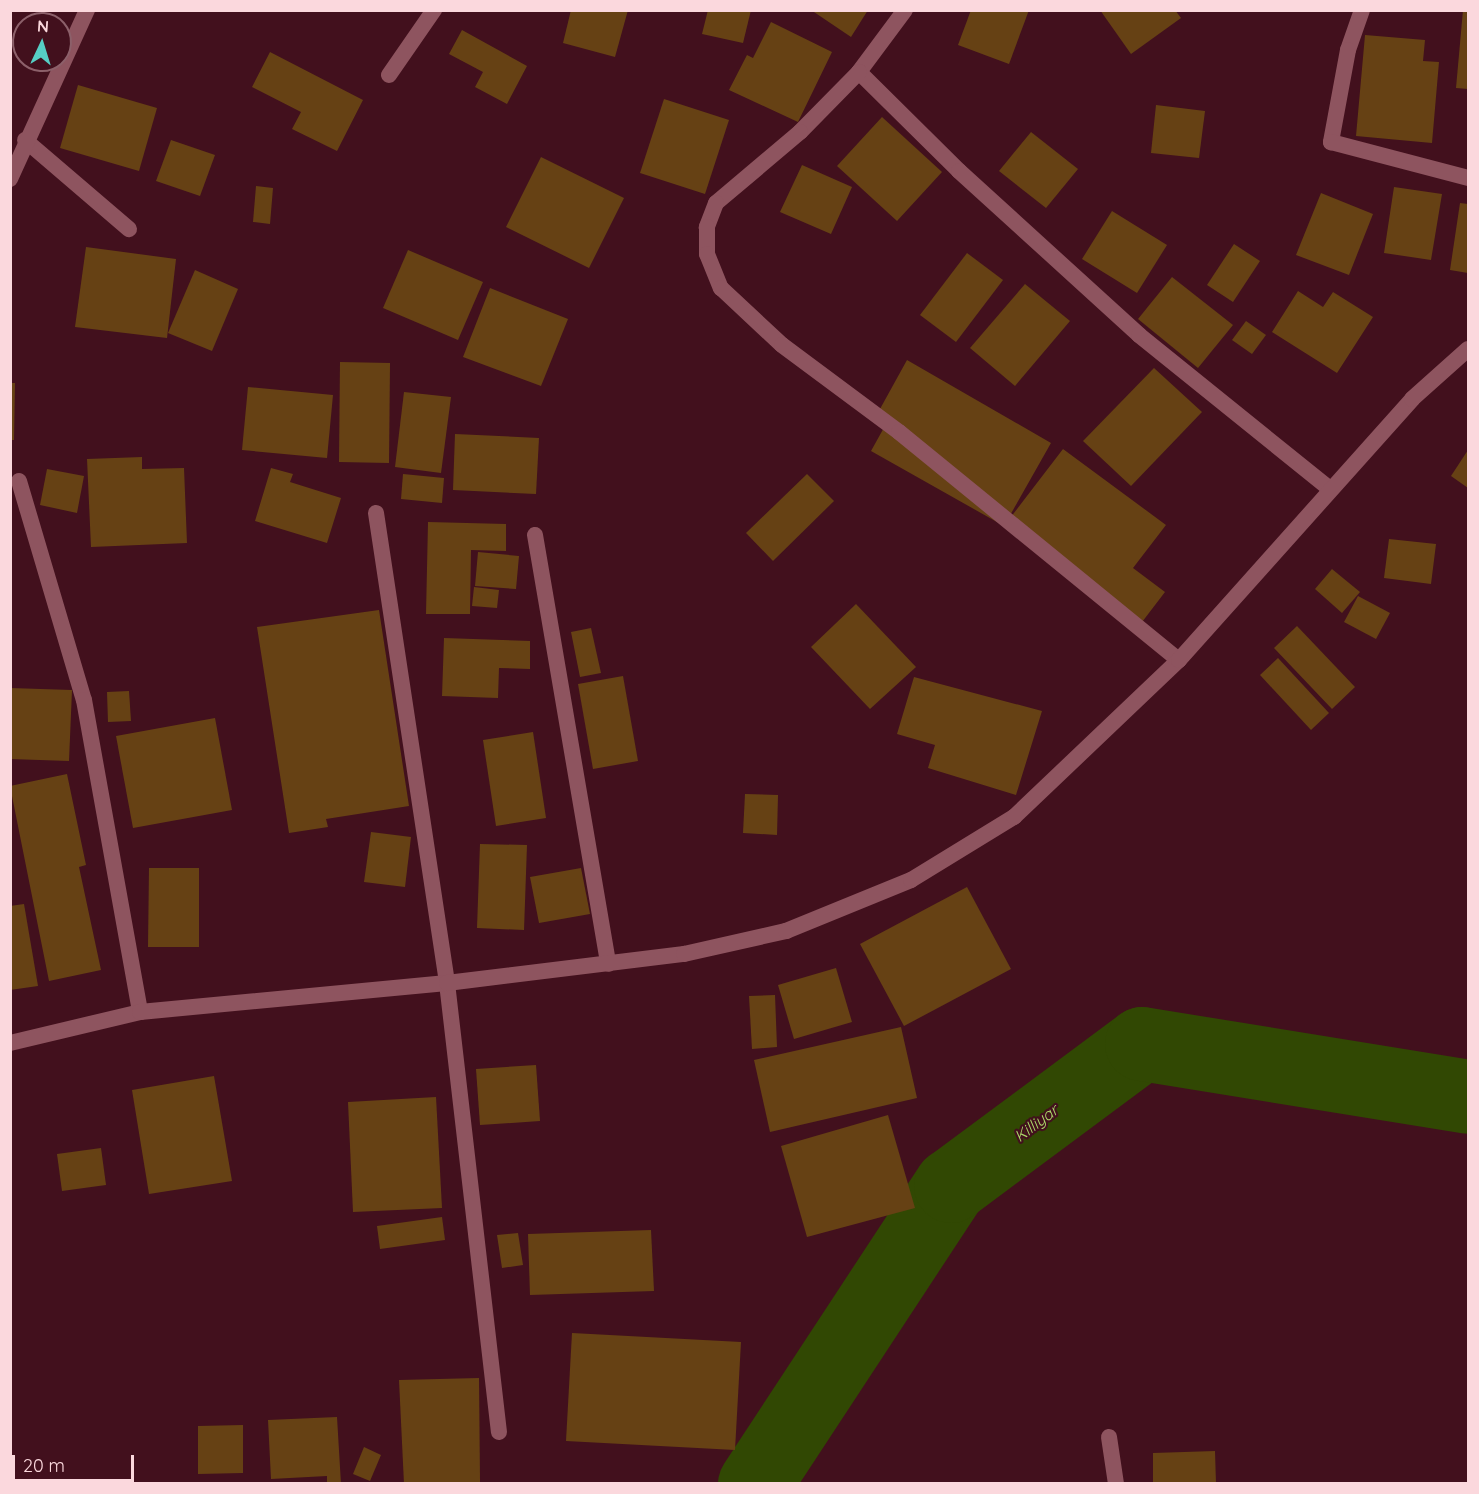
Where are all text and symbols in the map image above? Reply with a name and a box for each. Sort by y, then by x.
north arrow [12,12,72,72]
text: N [37,16,50,36]
water label: Killiyar [1010,1100,1062,1146]
scale bar [15,1443,136,1481]
text: 20 m [23,1454,65,1477]

